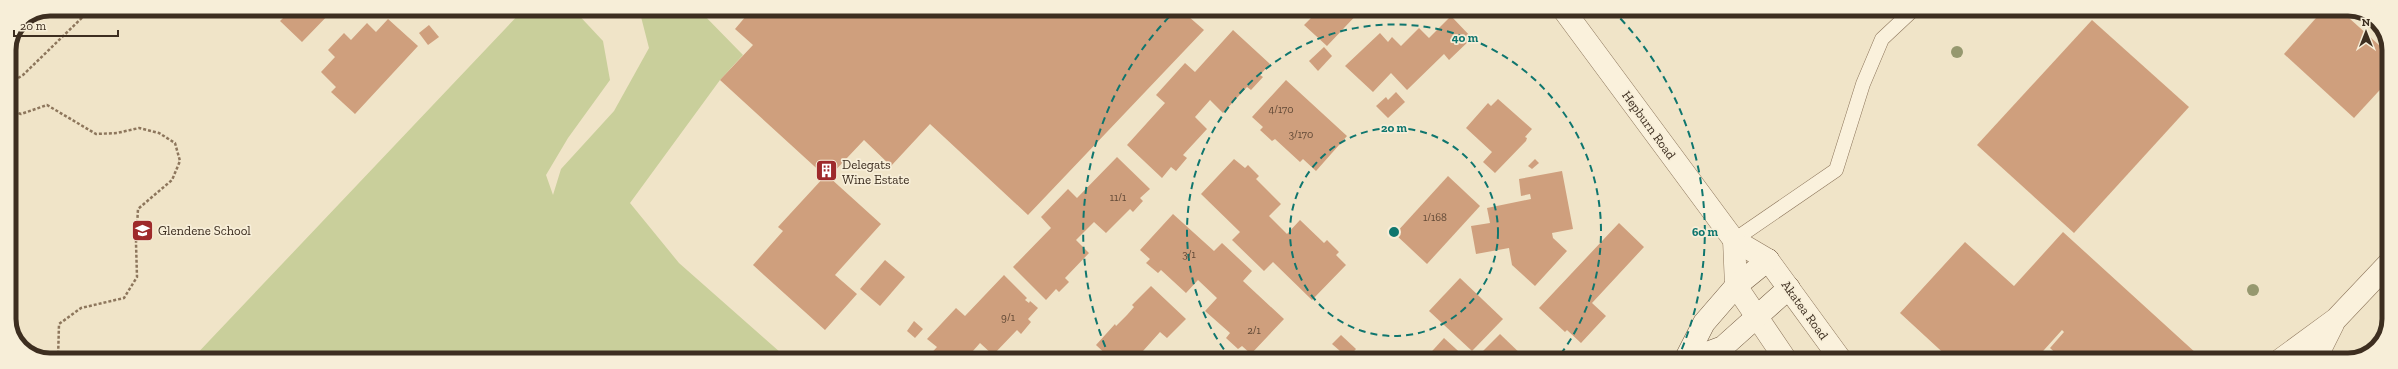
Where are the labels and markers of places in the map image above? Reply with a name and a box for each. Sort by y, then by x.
place label: Delegats Wine Estate [842,157,909,187]
building icon: Delegats Wine Estate [814,158,840,184]
school or university icon: Glendene School [130,217,156,243]
place label: Glendene School [158,223,251,238]
centre of rings [1387,225,1401,239]

